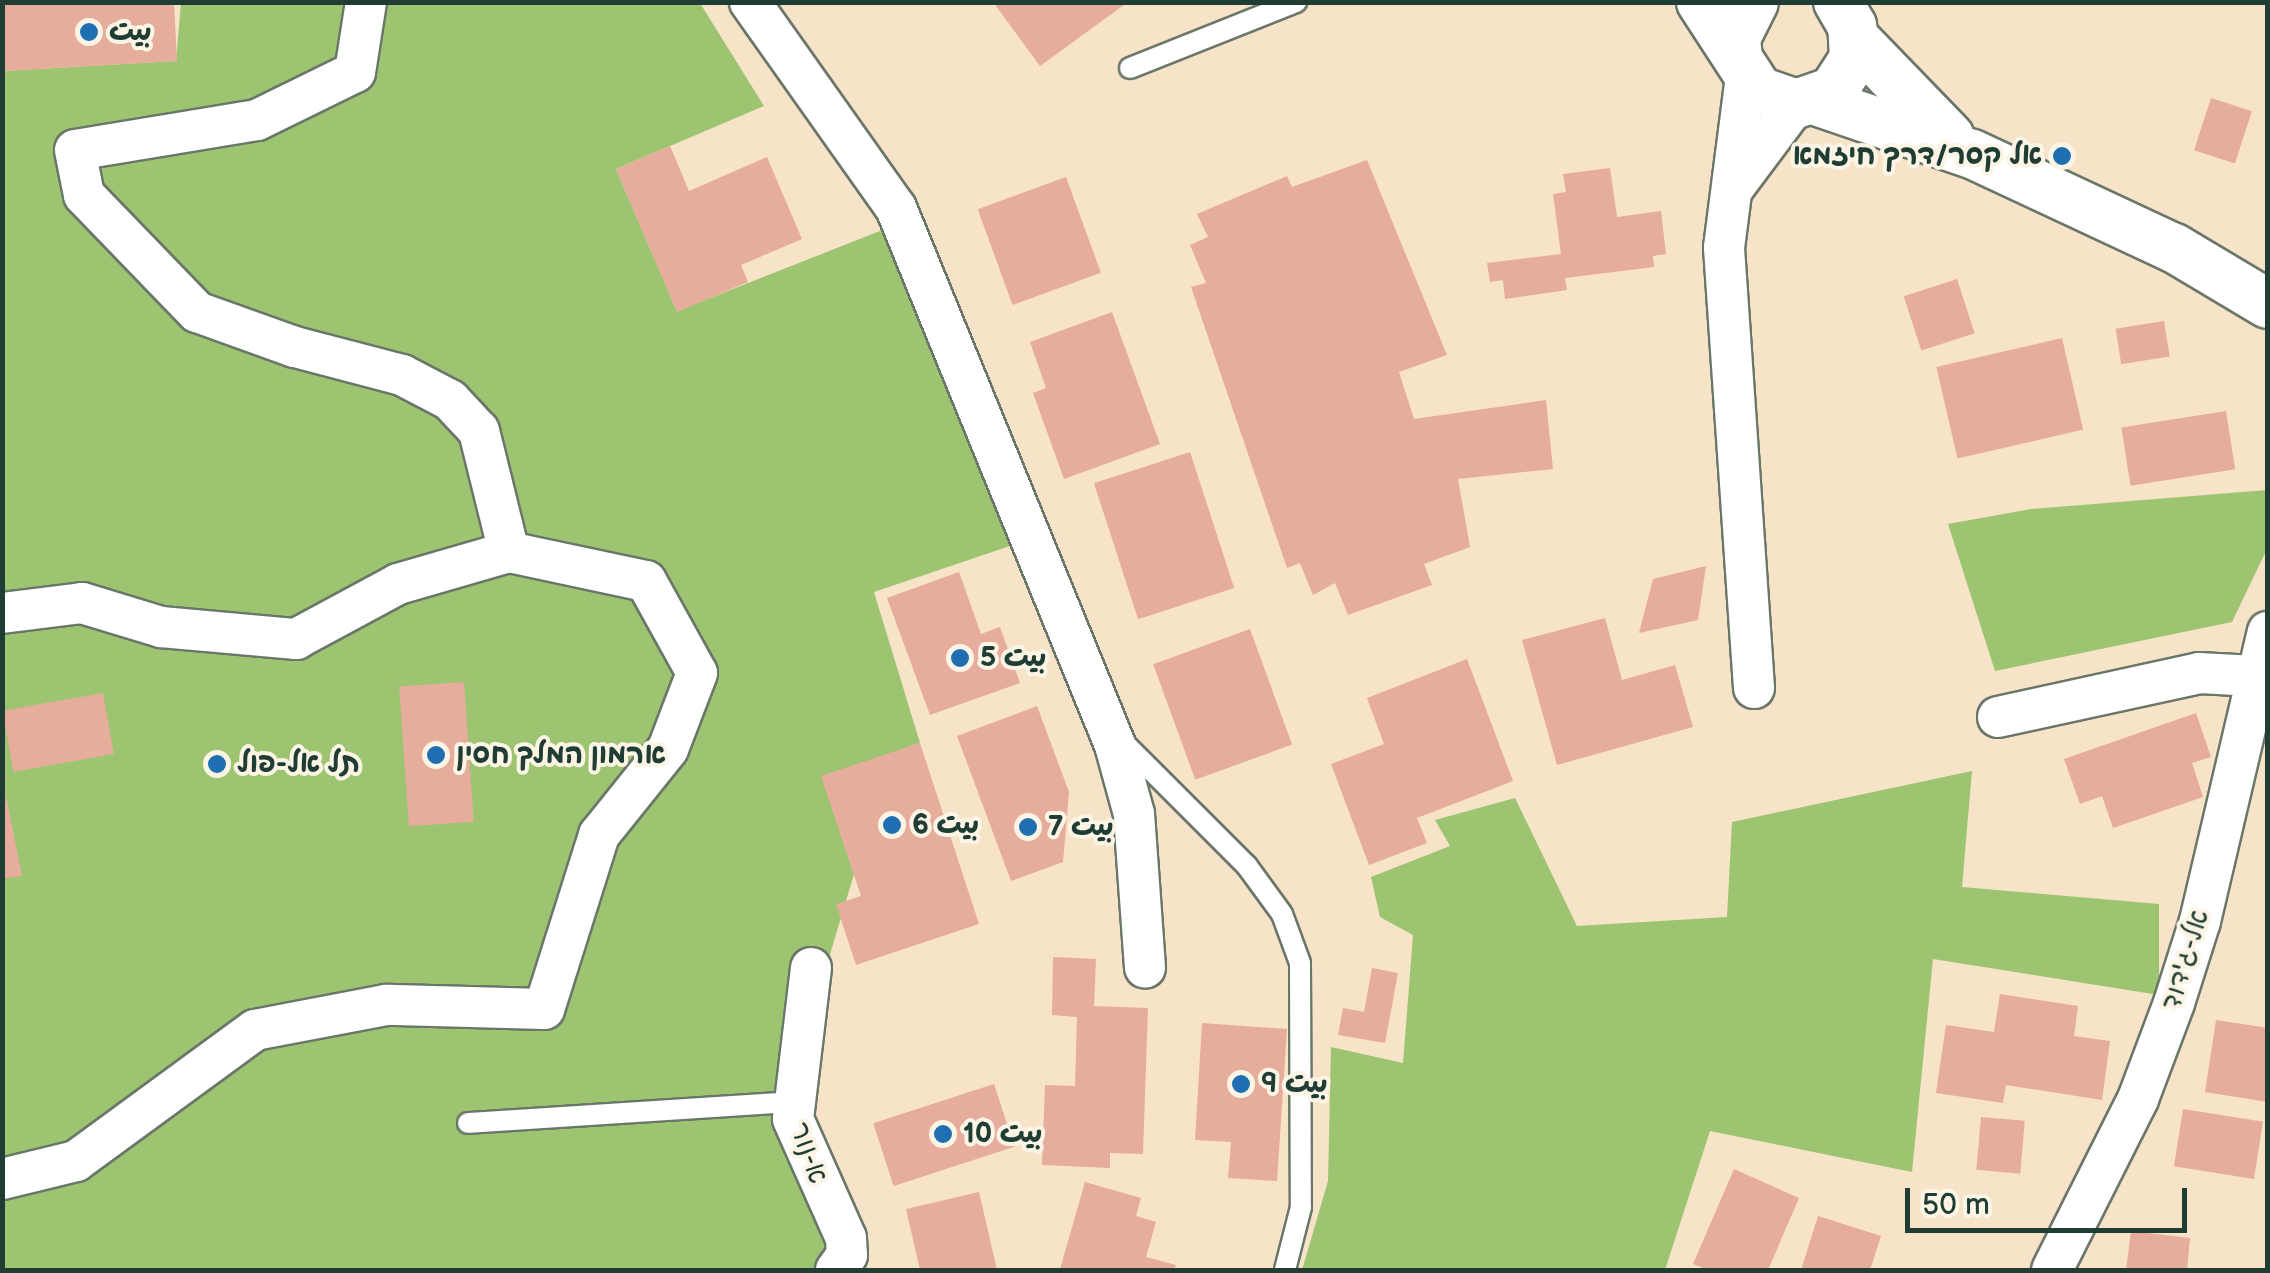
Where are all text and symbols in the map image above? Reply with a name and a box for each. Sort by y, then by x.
place label: بيت [109,15,152,49]
marker: بيت [78,21,100,43]
place label: אל קסר/דרך חיזמא [1793,139,2042,173]
marker: אל קסר/דרך חיזמא [2051,145,2073,167]
place label: بيت 5 [980,641,1046,675]
marker: بيت 5 [949,647,971,669]
place label: ארמון המלך חסין [456,738,666,772]
marker: ארמון המלך חסין [425,744,447,766]
place label: תל אל-פול [237,747,360,781]
marker: תל אל-פול [206,753,228,775]
place label: بيت 6 [912,808,979,842]
place label: بيت 7 [1048,810,1114,844]
marker: بيت 6 [881,814,903,836]
marker: بيت 7 [1017,816,1039,838]
street label: אל-ג'דוד [2155,906,2217,1014]
place label: بيت 9 [1261,1067,1327,1101]
marker: بيت 9 [1230,1073,1252,1095]
place label: بيت 10 [963,1117,1042,1151]
street label: א-נור [782,1118,834,1188]
marker: بيت 10 [932,1123,954,1145]
scale bar [1910,1168,2192,1230]
text: 50 m [1922,1187,1990,1223]

